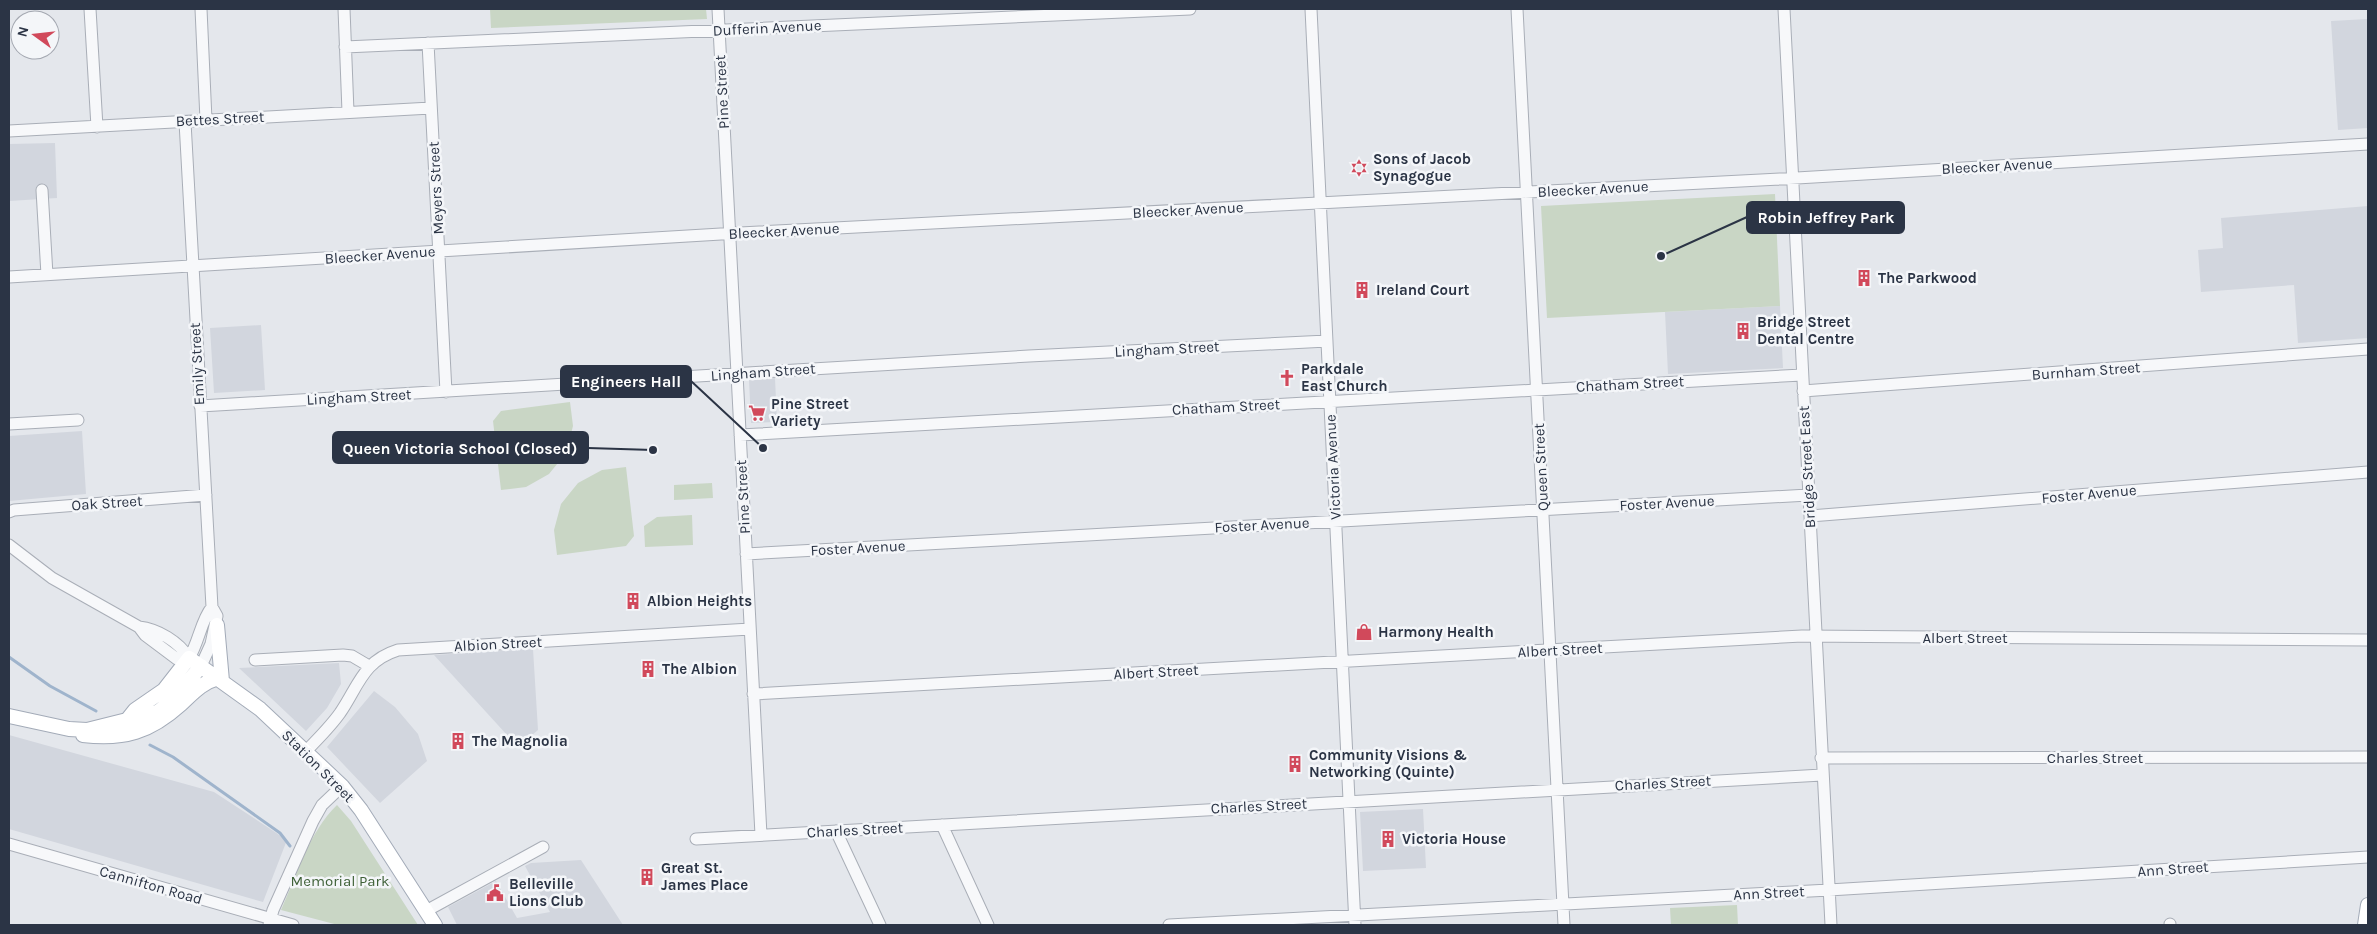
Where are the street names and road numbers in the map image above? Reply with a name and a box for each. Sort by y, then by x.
street label: Dufferin Avenue [712,16,822,40]
street label: Pine Street [711,54,733,130]
street label: Bettes Street [175,108,265,130]
street label: Meyers Street [425,141,447,235]
street label: Bleecker Avenue [1941,154,2053,178]
street label: Bleecker Avenue [1537,177,1649,201]
street label: Bleecker Avenue [1132,198,1244,222]
street label: Bleecker Avenue [728,219,840,243]
street label: Bleecker Avenue [324,242,436,268]
street label: Emily Street [186,322,208,406]
street label: Lingham Street [1114,337,1220,361]
street label: Burnham Street [2031,358,2141,384]
street label: Lingham Street [710,359,816,385]
street label: Chatham Street [1575,372,1685,396]
street label: Lingham Street [306,385,412,409]
street label: Chatham Street [1171,395,1281,419]
street label: Bridge Street East [1795,405,1819,529]
street label: Victoria Avenue [1321,414,1345,520]
street label: Queen Street [1530,422,1552,511]
street label: Pine Street [732,459,754,535]
street label: Foster Avenue [2041,481,2137,507]
street label: Oak Street [71,492,143,514]
street label: Foster Avenue [1619,492,1715,514]
street label: Foster Avenue [1214,514,1310,536]
street label: Foster Avenue [810,537,906,559]
street label: Albert Street [1922,629,2008,647]
street label: Albion Street [454,633,543,655]
street label: Albert Street [1517,639,1603,661]
street label: Albert Street [1113,661,1199,683]
street label: Station Street [278,726,358,806]
street label: Charles Street [2047,749,2144,767]
street label: Charles Street [1614,771,1712,795]
street label: Charles Street [1210,794,1308,818]
street label: Charles Street [806,818,904,842]
street label: Ann Street [2137,858,2210,880]
street label: Cannifton Road [97,862,205,908]
street label: Ann Street [1733,882,1806,904]

